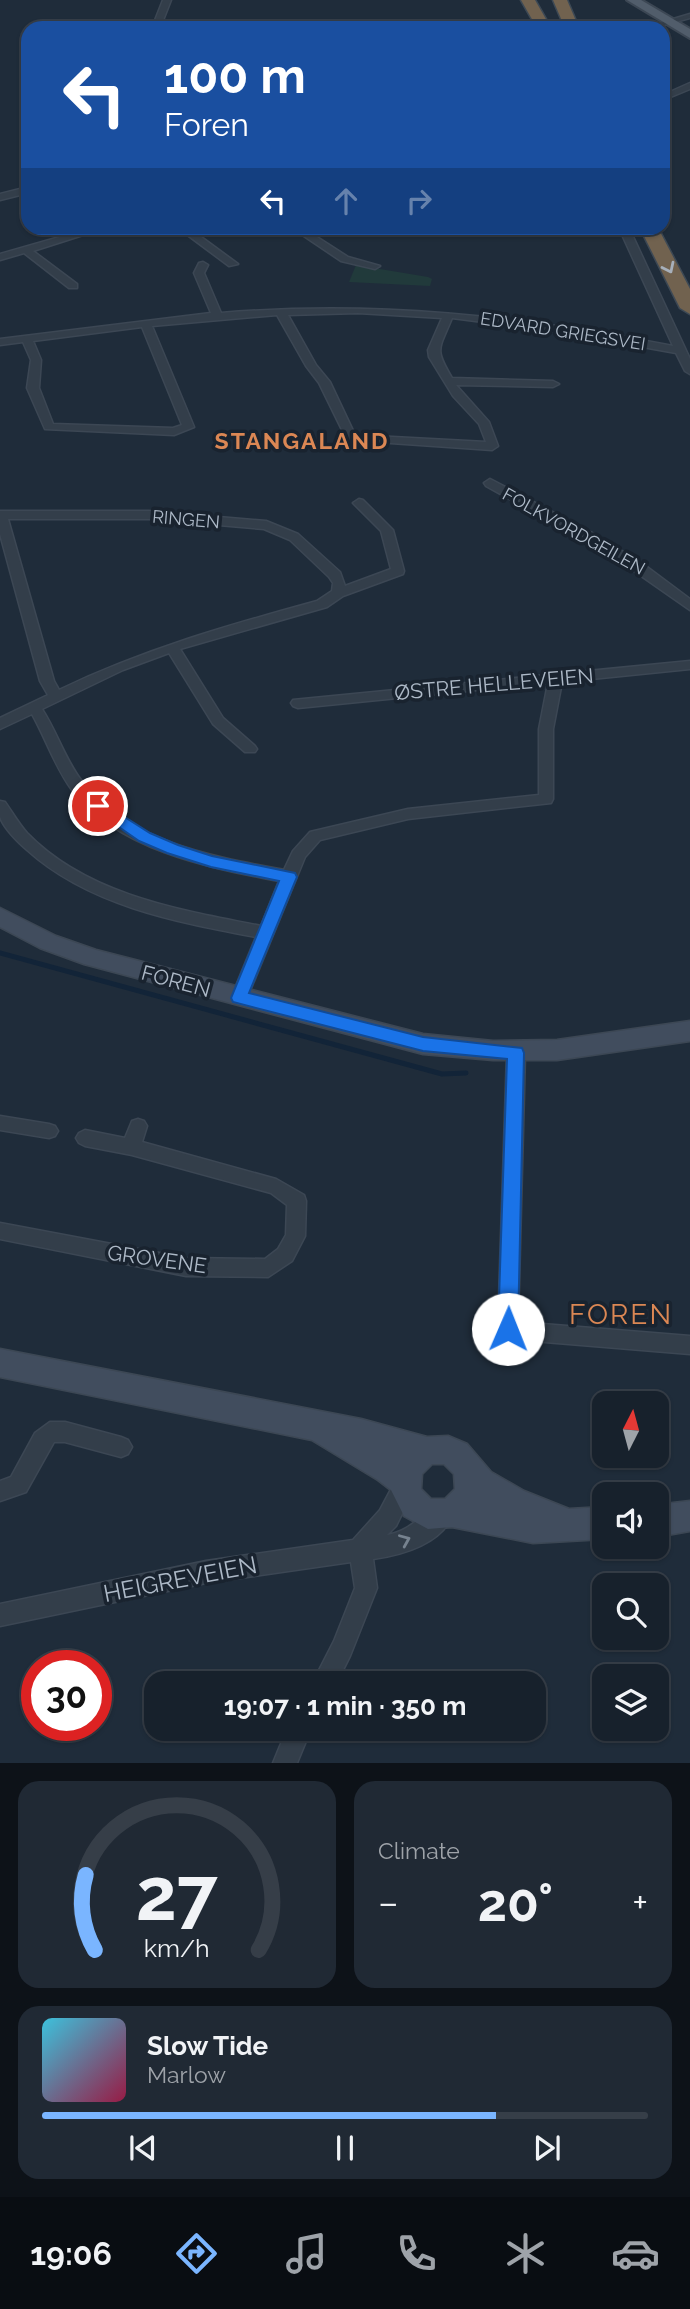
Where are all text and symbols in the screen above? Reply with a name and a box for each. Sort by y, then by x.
text: 100 m [164,47,306,104]
icon: left [49,49,140,140]
text: Foren [164,106,249,143]
icon: left [254,182,292,220]
icon: ahead [327,182,365,220]
icon: right [400,182,438,220]
one-way arrow [661,261,675,273]
street label: EDVARD GRIEGSVEI [479,308,647,354]
district label: STANGALAND [215,427,389,454]
street label: FOLKVORDGEILEN [499,483,649,579]
street label: RINGEN [151,506,221,532]
street label: ØSTRE HELLEVEIEN [393,663,595,705]
pin [68,776,128,836]
icon: arrive [79,787,117,825]
street label: FOREN [139,960,213,1002]
street label: GROVENE [106,1240,208,1278]
position arrow [471,1292,545,1366]
district label: FOREN [569,1298,673,1331]
north arrow [592,1391,668,1468]
map controls [592,1391,669,1741]
button: sound [592,1482,669,1559]
one-way arrow [398,1534,410,1548]
street label: HEIGREVEIEN [101,1550,259,1608]
button: search [592,1573,669,1650]
speed limit sign: 30 [21,1650,112,1741]
button: layers [592,1664,669,1741]
text: 19:07 · 1 min · 350 m [224,1691,466,1721]
text: Climate [378,1837,460,1864]
text: 27 [136,1853,218,1938]
text: 20° [478,1872,553,1933]
text: − [378,1880,398,1925]
text: + [632,1880,648,1925]
text: km/h [144,1933,210,1963]
text: Slow Tide [147,2031,268,2061]
text: Marlow [147,2061,226,2088]
icon: previous [124,2129,162,2167]
icon: pause [326,2129,364,2167]
icon: next [528,2129,566,2167]
icon: directions [172,2229,221,2278]
icon: music [282,2229,331,2278]
icon: phone [392,2229,441,2278]
icon: climate [501,2229,550,2278]
icon: car [611,2229,660,2278]
text: 19:06 [30,2235,112,2272]

